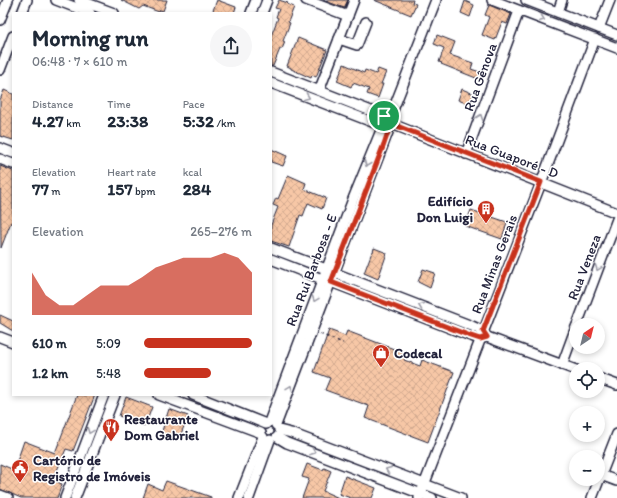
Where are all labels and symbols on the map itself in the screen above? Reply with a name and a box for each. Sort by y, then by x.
one-way arrow [538,15,545,23]
street label: Rua Gênova [460,40,501,114]
one-way arrow [303,92,311,100]
pin [367,99,401,133]
one-way arrow [475,114,484,121]
street label: Rua Guaporé - D [463,131,561,182]
one-way arrow [364,161,372,168]
place label: Edifício Don Luigi [417,193,473,226]
building icon: Edifício Don Luigi [476,199,496,224]
street label: Rua Rui Barbosa - E [282,211,341,329]
street label: Rua Minas Gerais [468,212,521,316]
street label: Rua Veneza [564,232,605,302]
one-way arrow [595,265,603,272]
one-way arrow [311,295,319,302]
one-way arrow [417,302,424,310]
north arrow [569,318,605,354]
shop icon: Codecal [371,343,391,368]
place label: Codecal [394,345,443,362]
one-way arrow [286,385,294,392]
place label: Restaurante Dom Gabriel [124,411,200,444]
restaurant icon: Restaurante Dom Gabriel [101,417,121,442]
one-way arrow [87,428,95,435]
one-way arrow [309,448,316,456]
place label: Cartório de Registro de Imóveis [33,452,151,485]
public building icon: Cartório de Registro de Imóveis [10,458,30,483]
one-way arrow [384,466,391,474]

